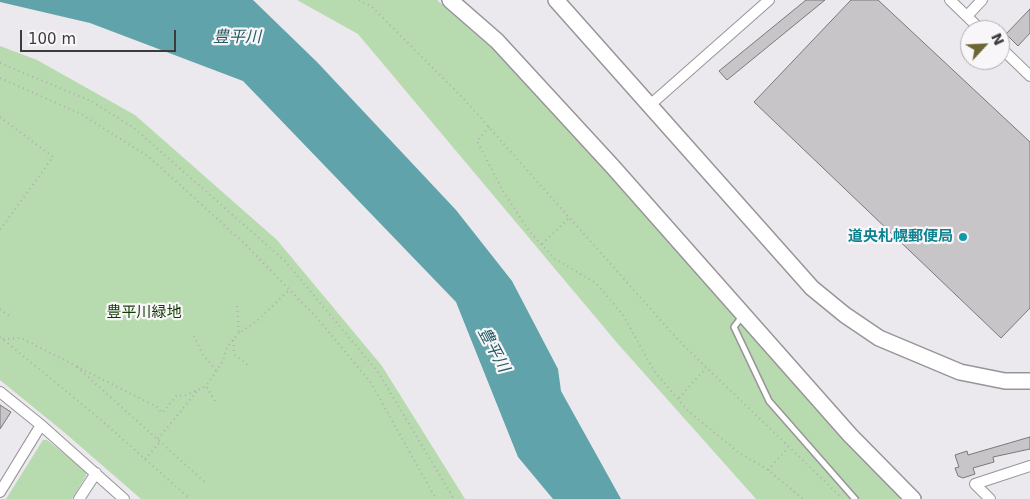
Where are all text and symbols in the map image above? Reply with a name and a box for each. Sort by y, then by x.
scale bar [22,20,179,52]
north arrow [960,20,1010,70]
water label: 豊平川 [213,28,261,48]
text: 100 m [28,30,76,48]
text: N [988,30,1007,48]
place label: 道央札幌郵便局 [848,228,953,246]
marker: 道央札幌郵便局 [957,231,969,243]
park label: 豊平川緑地 [107,304,181,322]
water label: 豊平川 [473,324,513,376]

